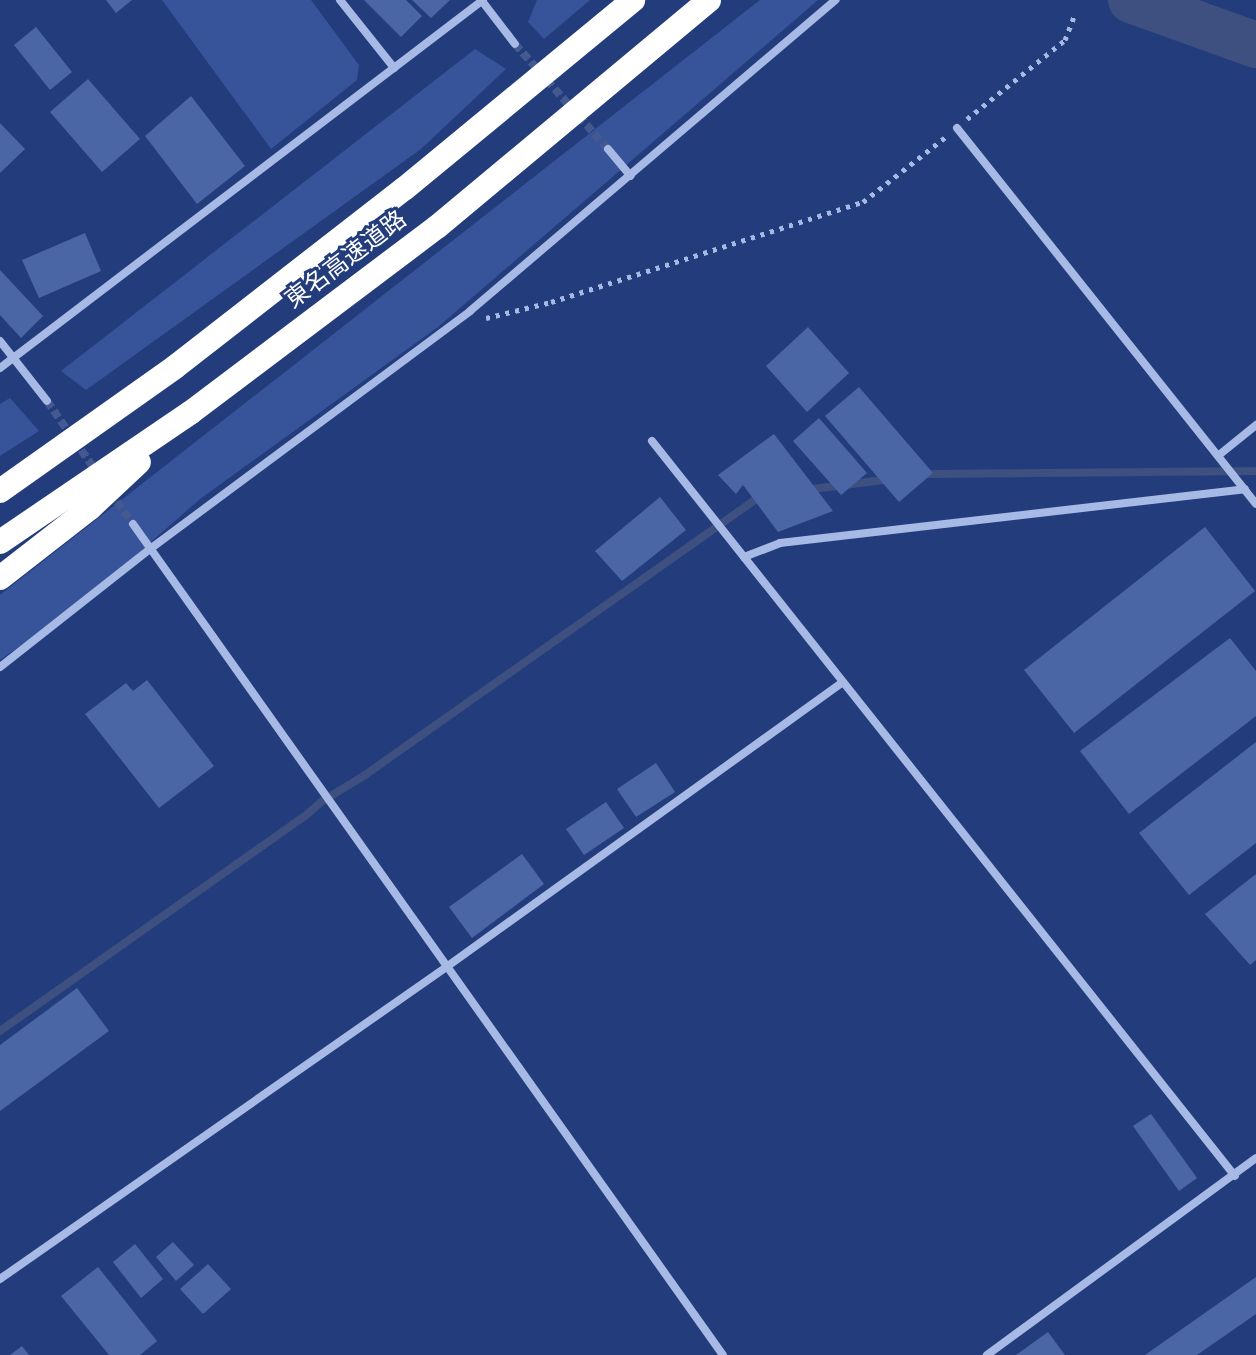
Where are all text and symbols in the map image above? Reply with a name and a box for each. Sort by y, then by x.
street label: 東名高速道路 [280,205,412,315]

